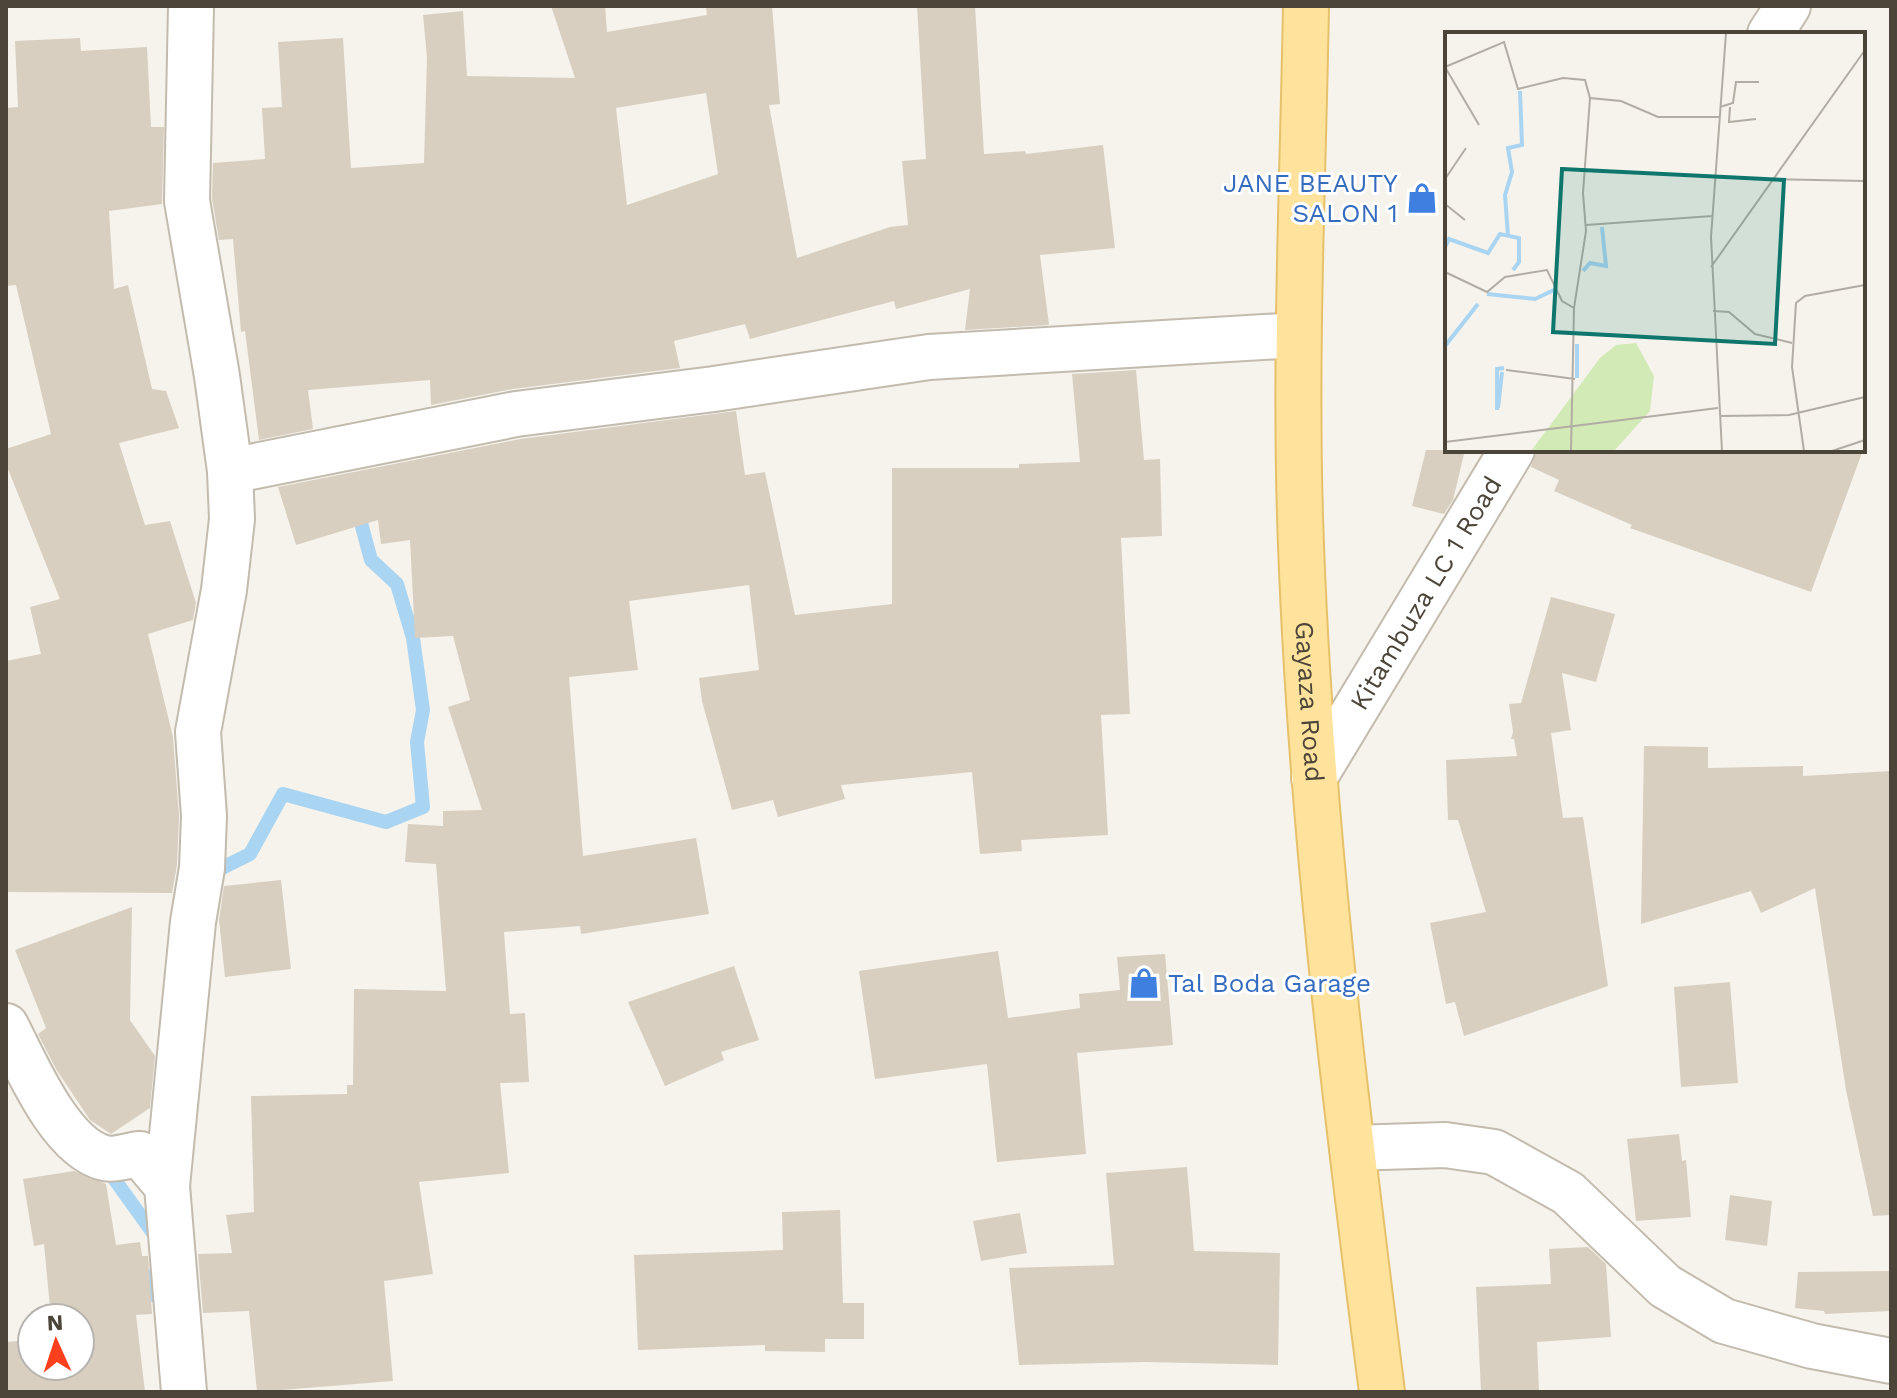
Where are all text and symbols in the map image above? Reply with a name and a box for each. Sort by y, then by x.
inset map [1445,32,1865,452]
place label: JANE BEAUTY SALON 1 [1223,168,1398,228]
shop icon: JANE BEAUTY SALON 1 [1405,181,1439,215]
street label: Kitambuza LC 1 Road [1344,471,1508,715]
street label: Gayaza Road [1289,621,1330,783]
shop icon: Tal Boda Garage [1127,966,1161,1000]
place label: Tal Boda Garage [1168,968,1371,998]
north arrow [16,1302,96,1382]
text: N [46,1310,64,1335]

